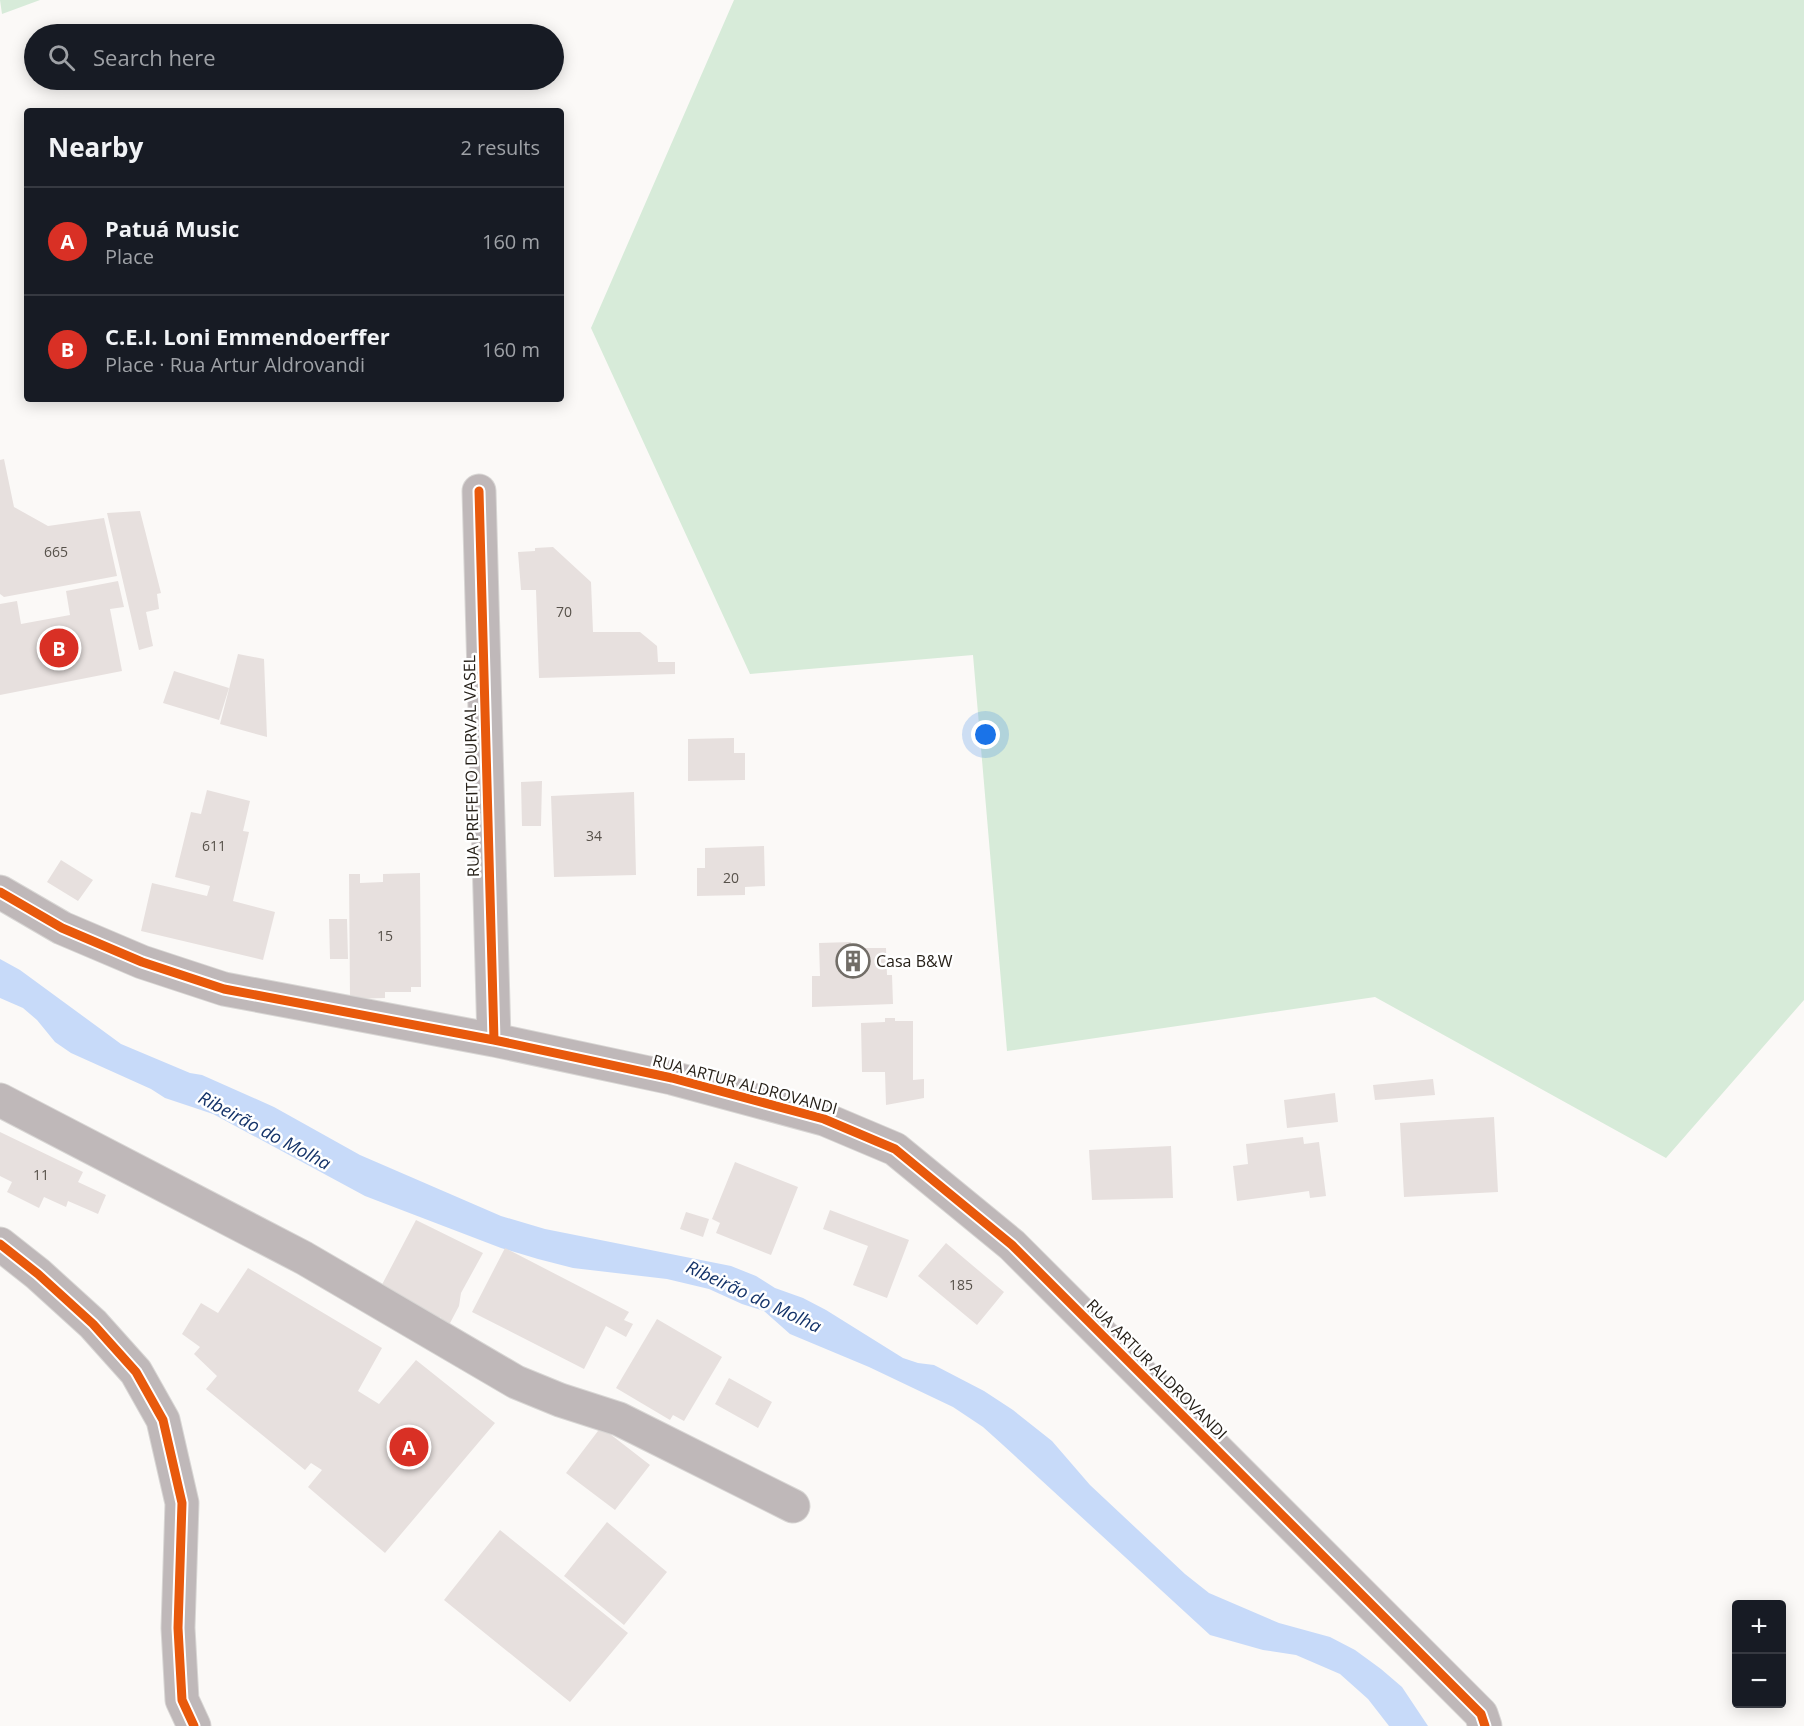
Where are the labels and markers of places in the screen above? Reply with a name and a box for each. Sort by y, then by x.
pin: B [40,626,78,670]
building icon: Casa B&W [835,943,871,979]
place label: Casa B&W [876,950,953,972]
pin: A [390,1424,428,1470]

